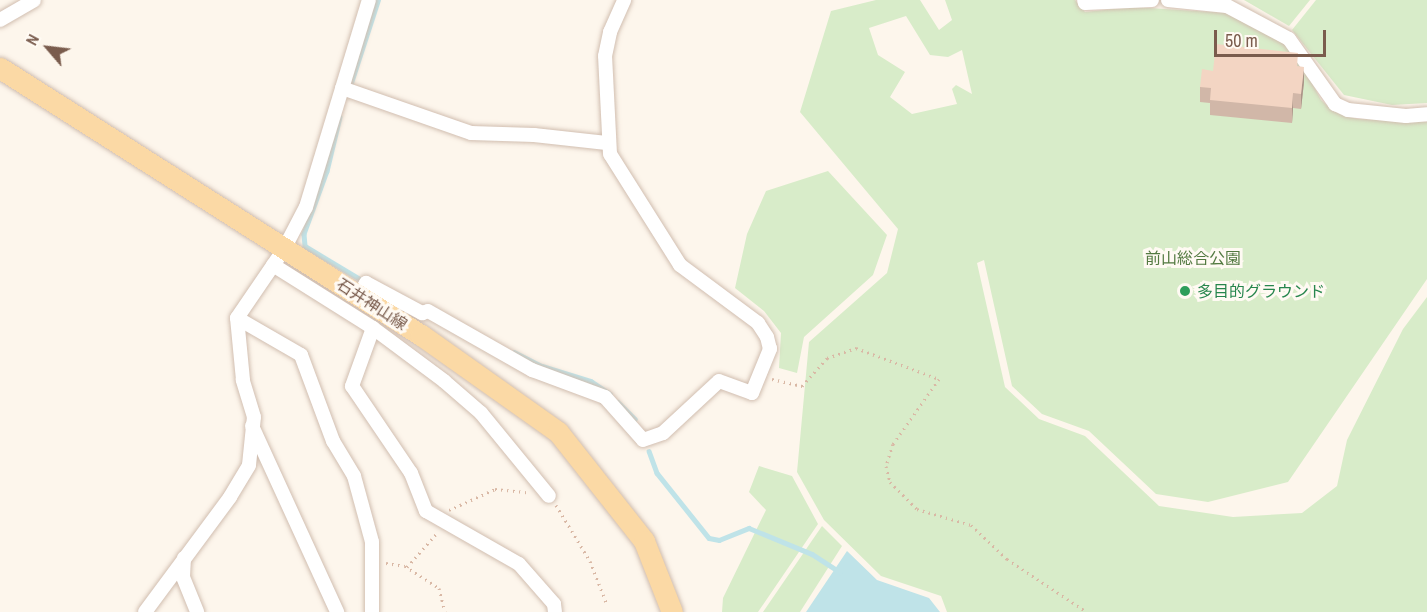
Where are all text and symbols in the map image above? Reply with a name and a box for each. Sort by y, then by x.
north arrow [18,18,78,78]
scale bar [1217,18,1330,56]
text: 50 m [1225,28,1258,53]
text: N [20,30,44,49]
park label: 前山総合公園 [1145,248,1241,268]
street label: 石井神山線 [333,274,411,334]
place label: 多目的グラウンド [1197,281,1325,301]
marker: 多目的グラウンド [1178,284,1192,298]

